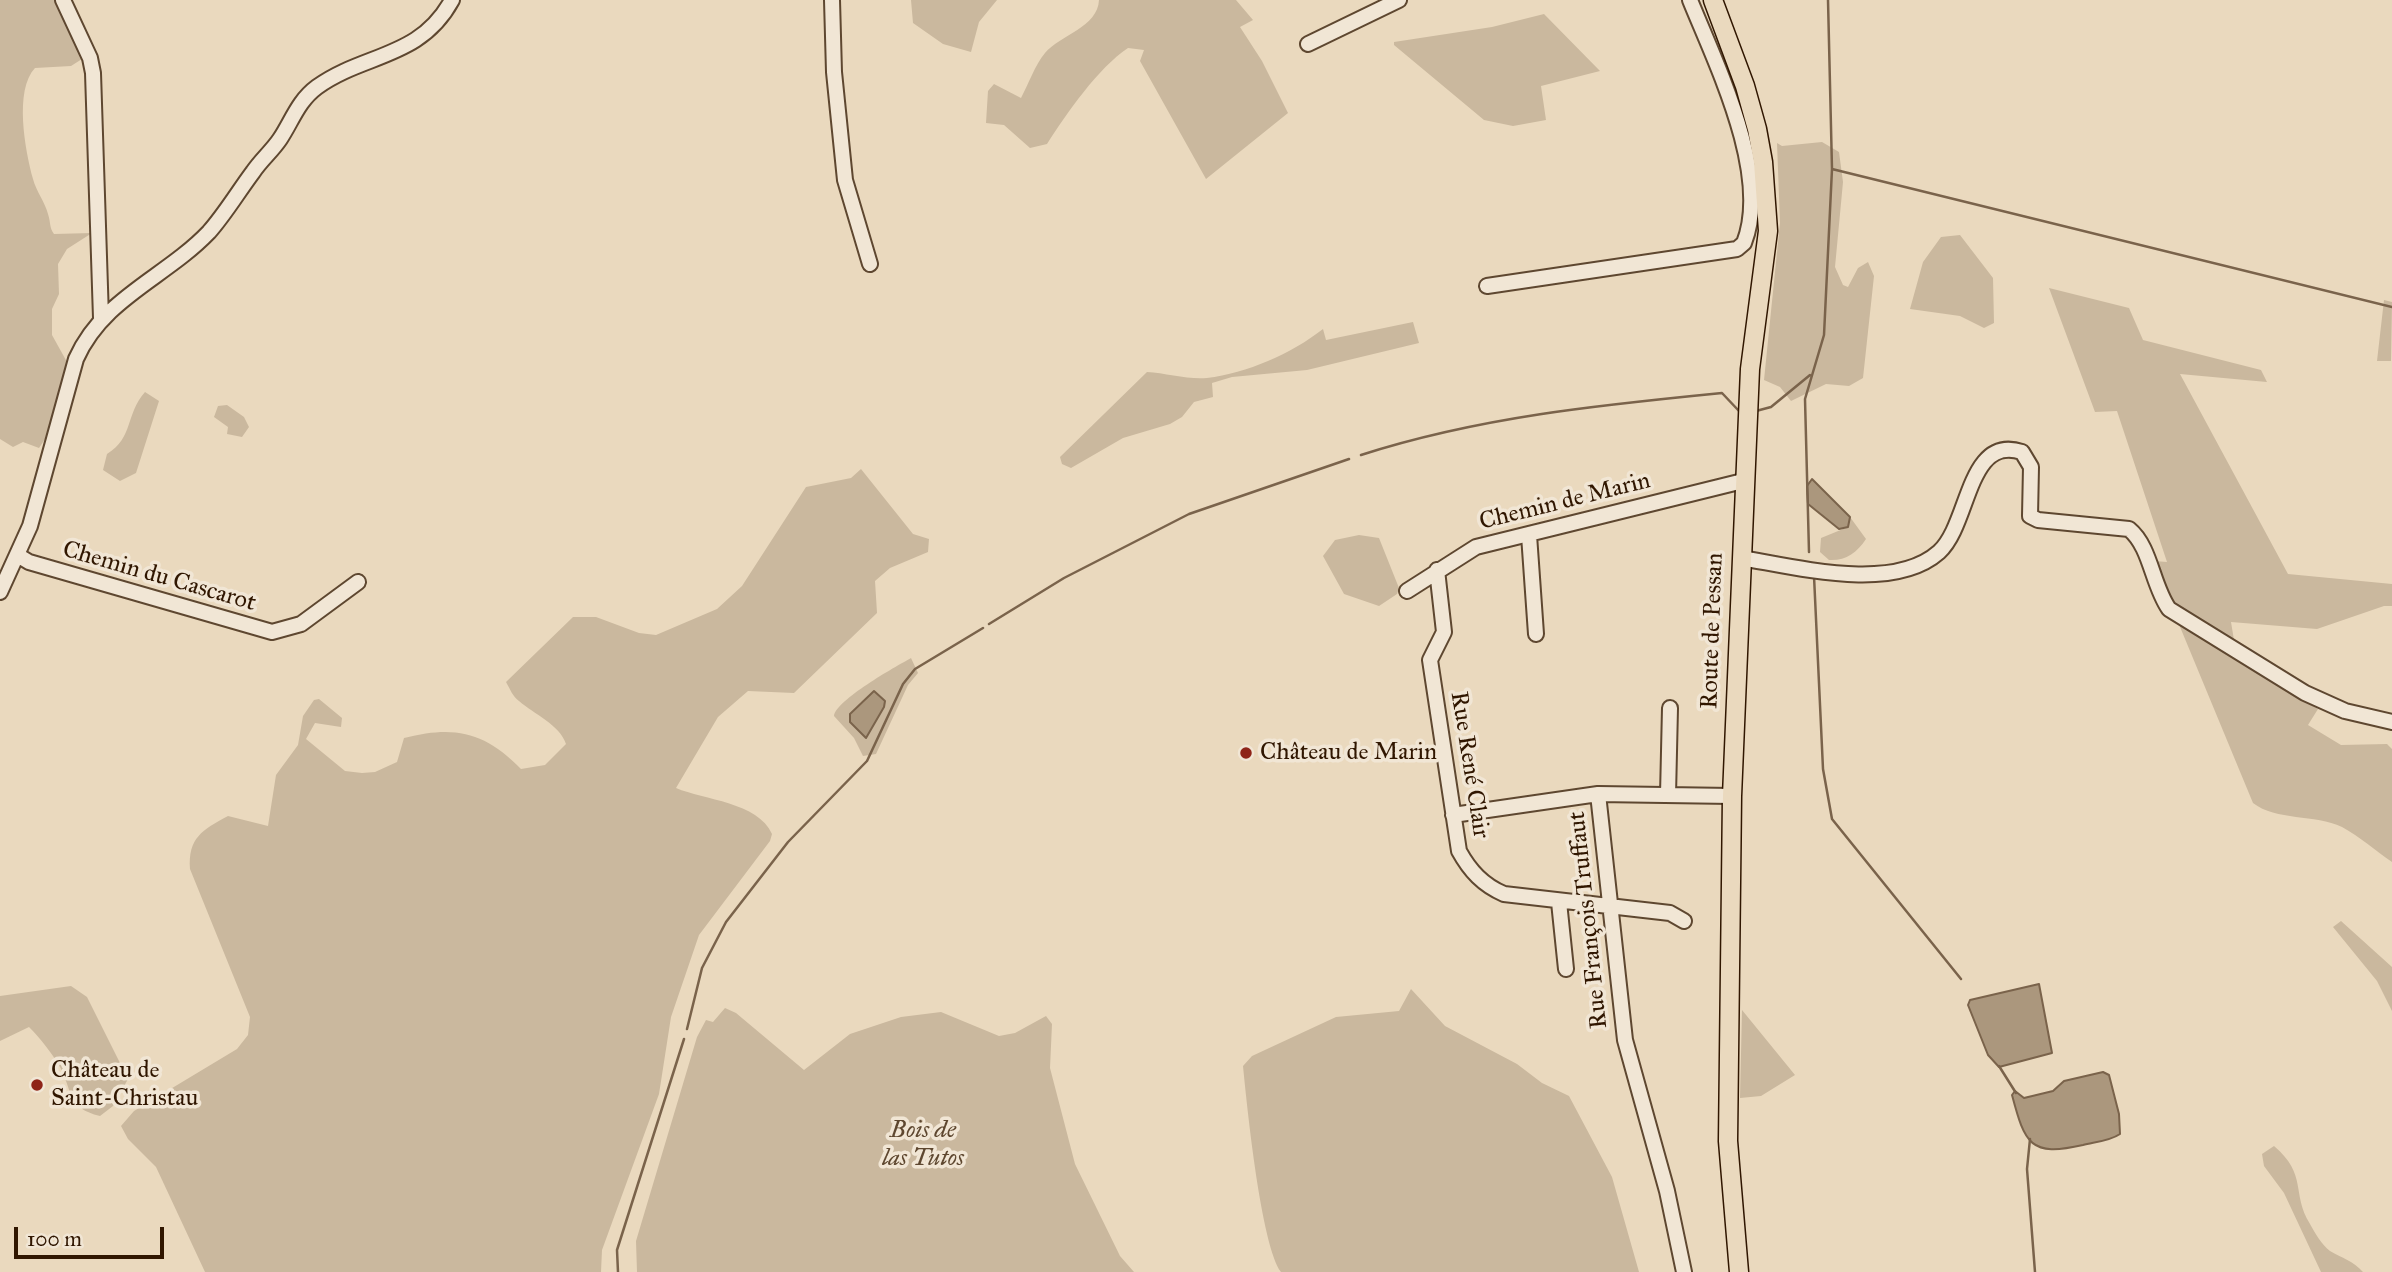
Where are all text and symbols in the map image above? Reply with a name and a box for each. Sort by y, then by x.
street label: Chemin de Marin [1477,467,1653,537]
street label: Chemin du Cascarot [59,536,259,618]
street label: Route de Pessan [1696,552,1730,710]
street label: Rue René Clair [1443,690,1495,840]
place label: Château de Marin [1260,739,1437,767]
marker: Château de Marin [1238,745,1254,761]
street label: Rue François Truffaut [1563,810,1615,1030]
place label: Château de Saint-Christau [51,1057,198,1113]
marker: Château de Saint-Christau [29,1077,45,1093]
park label: Bois de las Tutos [882,1117,964,1173]
scale bar [18,1212,168,1256]
text: 100 m [27,1226,82,1252]

